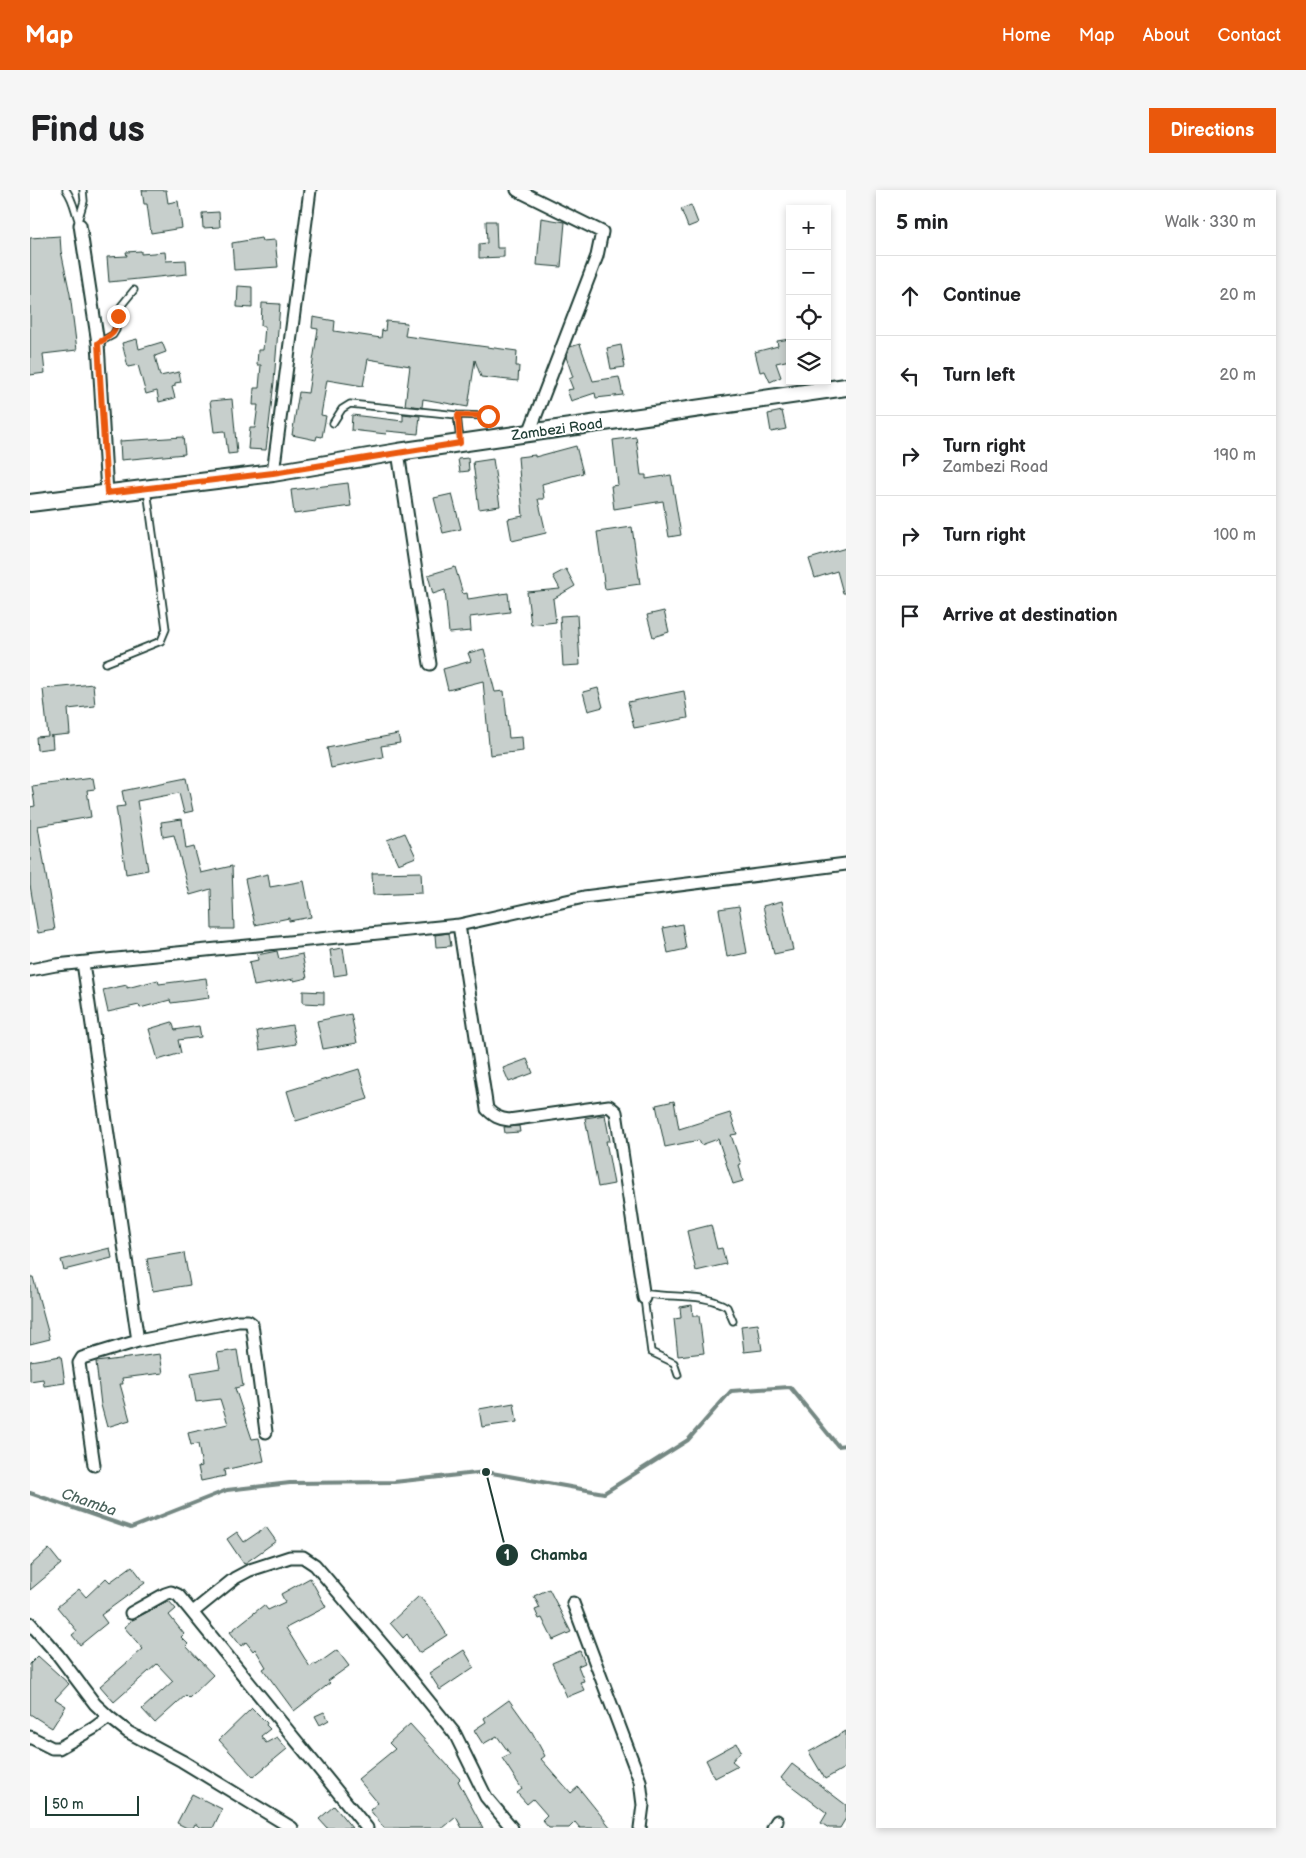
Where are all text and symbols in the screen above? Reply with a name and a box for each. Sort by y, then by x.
text: Map [25,21,73,50]
text: Home [1002,25,1051,46]
text: Map [1079,25,1115,46]
text: About [1143,25,1190,46]
text: Contact [1218,25,1281,46]
button: Directions [1149,108,1276,153]
text: Find us [30,109,145,152]
map controls [786,205,831,385]
button: + [786,205,831,250]
text: 5 min [896,210,949,235]
text: Walk · 330 m [1165,213,1256,232]
button: − [786,250,831,295]
icon: ahead [896,282,924,310]
text: Continue [943,284,1021,307]
text: 20 m [1220,286,1256,305]
button: locate [786,295,831,340]
route end [107,305,130,328]
button: layers [786,340,831,385]
icon: left [896,362,924,390]
text: Turn left [943,364,1015,387]
text: 20 m [1220,366,1256,385]
route start [477,405,500,428]
street label: Zambezi Road [509,415,604,444]
text: Turn right [943,435,1026,458]
icon: right [896,442,924,470]
text: 190 m [1214,446,1256,465]
text: Zambezi Road [943,458,1048,477]
icon: right [896,522,924,550]
text: Turn right [943,524,1026,547]
text: 100 m [1213,526,1256,545]
icon: arrive [896,602,924,630]
text: Arrive at destination [943,604,1118,627]
water label: Chamba [59,1484,119,1521]
callout: Chamba [495,1540,597,1570]
text: 1 [504,1546,510,1565]
text: Chamba [530,1546,588,1565]
scale bar [45,1793,139,1816]
text: 50 m [52,1796,84,1813]

